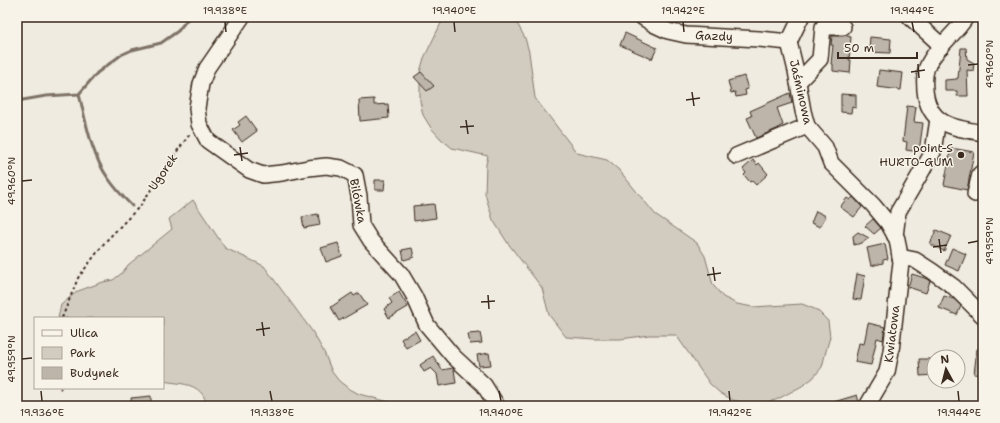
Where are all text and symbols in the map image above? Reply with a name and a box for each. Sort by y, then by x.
text: 19.938°E [203,4,247,17]
text: 19.940°E [432,4,476,17]
text: 19.942°E [661,4,705,17]
text: 19.944°E [890,4,934,17]
street label: Gazdy [695,27,733,45]
scale bar [838,34,917,60]
text: 50 m [844,40,874,56]
text: 49.960°N [983,40,996,88]
street label: Jaśminowa [786,58,816,126]
place label: point-S HURTO-GUM [879,140,953,170]
street label: Ugorek [145,150,181,193]
marker: point-S HURTO-GUM [956,150,966,160]
text: 49.960°N [5,157,18,205]
street label: Bilówka [346,177,370,225]
text: 49.959°N [983,217,996,265]
street label: Kwiatowa [881,304,904,364]
legend [34,317,164,389]
text: Ulica [70,325,99,341]
text: 49.959°N [5,335,18,383]
text: Park [70,345,96,361]
north arrow [926,349,966,389]
text: N [940,352,950,368]
text: Budynek [70,365,119,381]
text: 19.936°E [20,406,64,419]
text: 19.938°E [250,406,294,419]
text: 19.940°E [479,406,523,419]
text: 19.942°E [708,406,752,419]
text: 19.944°E [937,406,981,419]

